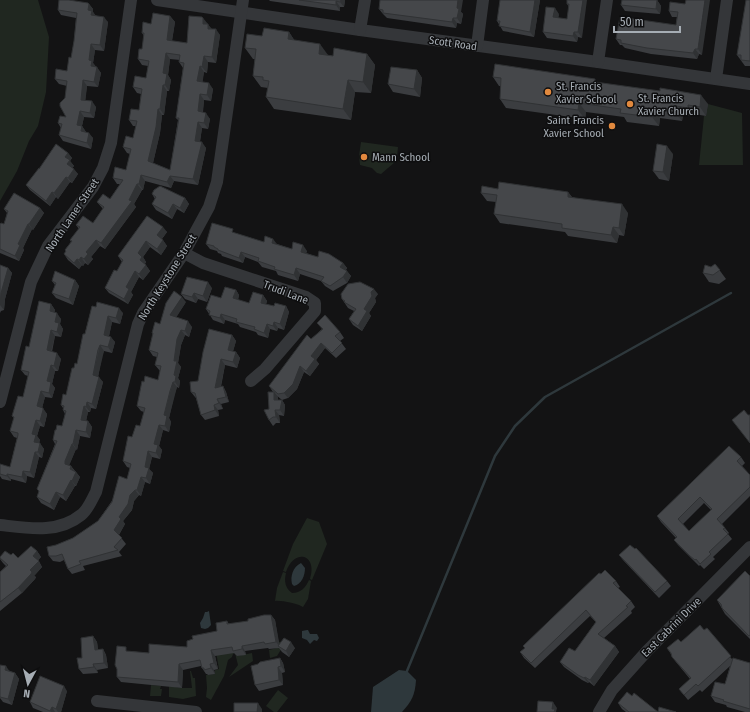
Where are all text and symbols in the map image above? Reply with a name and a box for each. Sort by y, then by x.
scale bar [614,8,680,34]
text: 50 m [620,15,644,29]
street label: Scott Road [428,34,478,53]
place label: St. Francis Xavier School [556,80,617,106]
marker: St. Francis Xavier School [543,87,553,97]
place label: St. Francis Xavier Church [638,92,699,118]
marker: St. Francis Xavier Church [625,99,635,109]
place label: Saint Francis Xavier School [544,114,604,140]
marker: Saint Francis Xavier School [607,121,617,131]
place label: Mann School [372,151,430,164]
marker: Mann School [359,152,369,162]
street label: North Lamer Street [43,176,102,254]
street label: North Keystone Street [136,232,199,323]
street label: Trudi Lane [262,278,310,307]
street label: East Cabrini Drive [639,595,704,660]
north arrow [8,664,48,704]
text: N [23,687,31,700]

